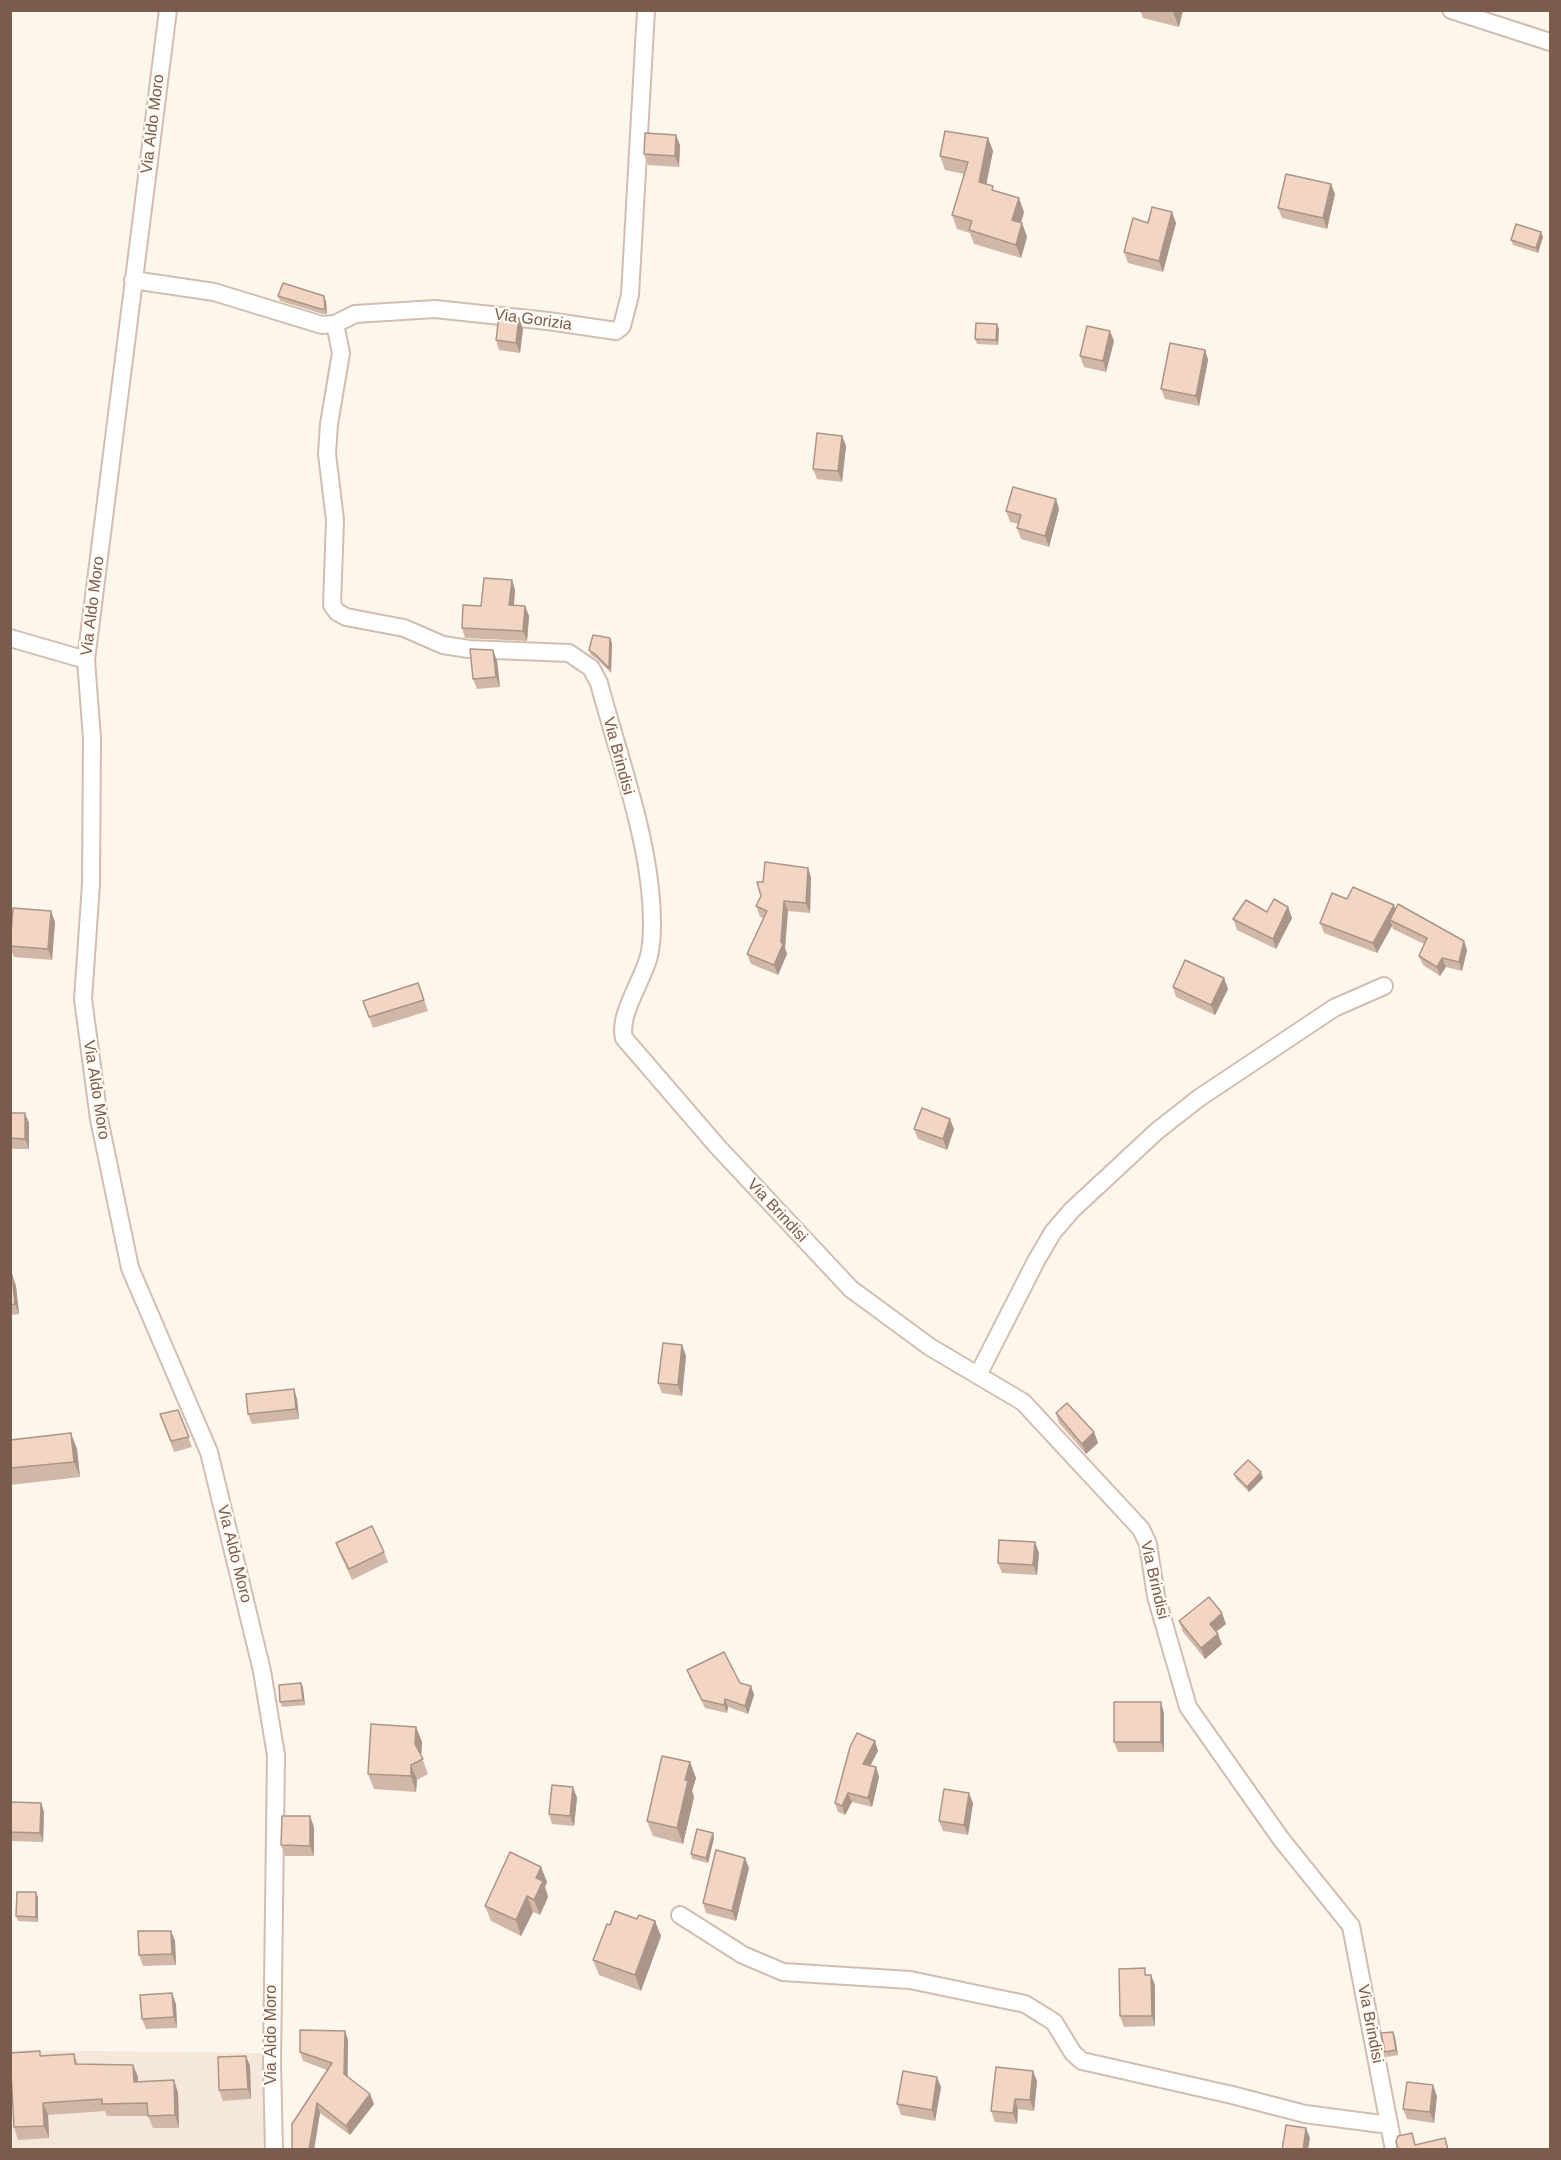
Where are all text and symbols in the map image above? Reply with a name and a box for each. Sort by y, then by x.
street label: Via Aldo Moro [137,73,169,175]
street label: Via Gorizia [493,305,573,335]
street label: Via Aldo Moro [77,555,109,657]
street label: Via Brindisi [598,715,638,797]
street label: Via Aldo Moro [79,1039,113,1141]
street label: Via Brindisi [743,1175,811,1247]
street label: Via Aldo Moro [213,1503,255,1605]
street label: Via Brindisi [1136,1539,1172,1621]
street label: Via Brindisi [1353,1983,1387,2065]
street label: Via Aldo Moro [262,1985,282,2085]

